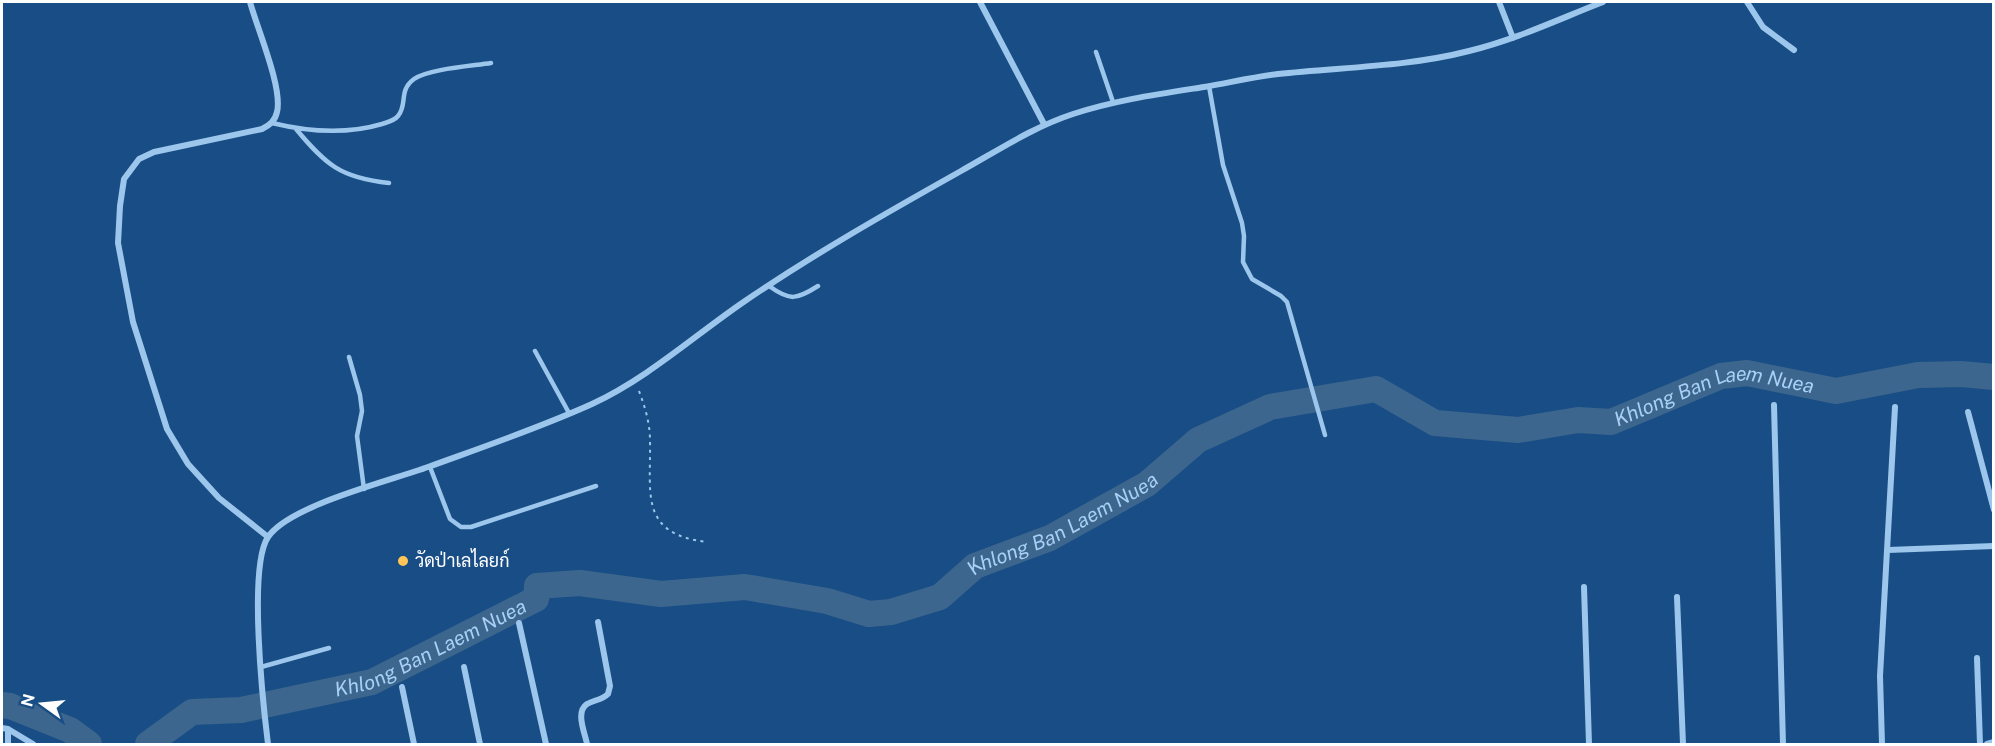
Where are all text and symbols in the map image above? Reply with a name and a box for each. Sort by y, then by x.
water label: Khlong Ban Laem Nuea [1610,361,1816,431]
water label: Khlong Ban Laem Nuea [962,468,1163,580]
place label: วัดป่าเลไลยก์ [415,548,510,571]
marker: วัดป่าเลไลยก์ [396,554,410,568]
water label: Khlong Ban Laem Nuea [332,594,530,702]
north arrow [12,674,72,734]
text: N [17,692,39,709]

